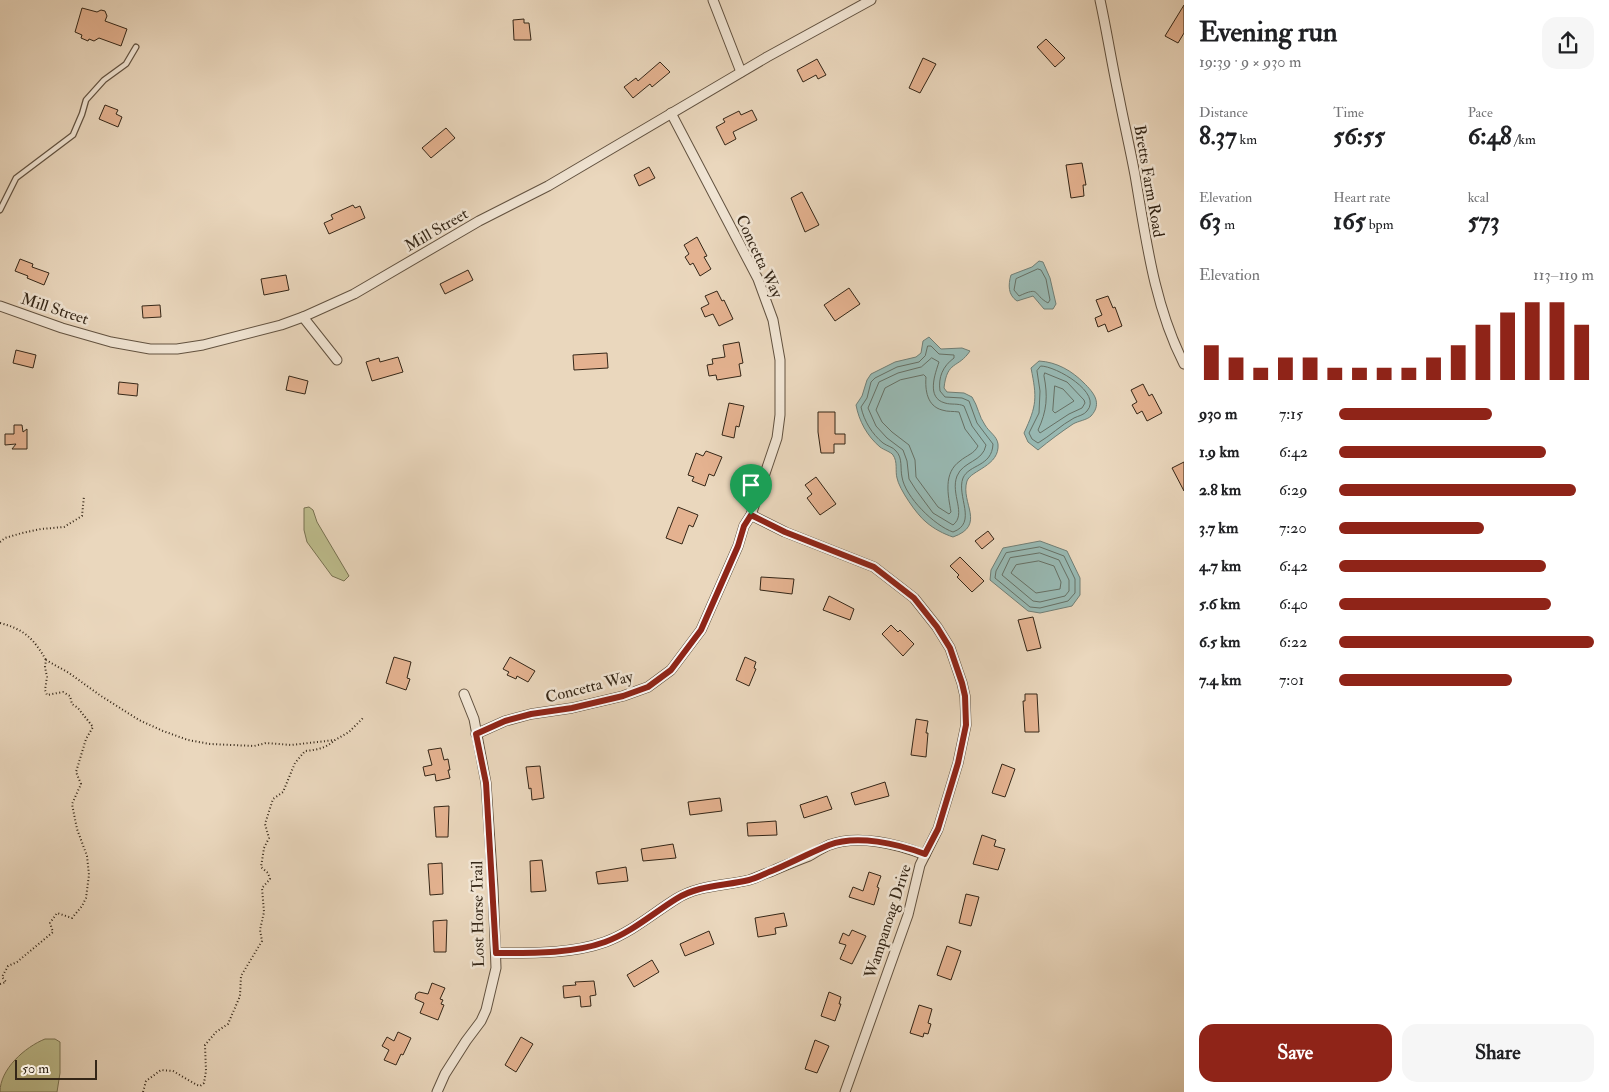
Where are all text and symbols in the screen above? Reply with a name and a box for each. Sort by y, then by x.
text: Evening run [1199,15,1337,50]
button: share [1542,17,1594,69]
text: 19:39 · 9 × 930 m [1199,52,1301,72]
text: Distance [1199,104,1248,121]
text: Time [1333,104,1364,121]
text: Pace [1468,104,1493,121]
text: 8.37 [1199,121,1237,152]
text: 56:55 [1333,121,1385,152]
text: 6:48 [1468,121,1512,152]
street label: Bretts Farm Road [1129,124,1169,239]
text: km [1237,131,1257,148]
text: /km [1512,131,1536,148]
text: Elevation [1199,189,1252,206]
text: Heart rate [1333,189,1390,206]
text: kcal [1468,189,1489,206]
street label: Mill Street [401,204,472,256]
text: 63 [1199,206,1221,237]
text: 165 [1333,206,1366,237]
text: 573 [1468,206,1500,237]
street label: Concetta Way [731,212,787,302]
text: m [1221,216,1235,233]
text: bpm [1366,216,1394,233]
text: Elevation [1199,265,1260,285]
text: 113–119 m [1533,265,1594,285]
street label: Mill Street [18,289,91,329]
text: 930 m [1199,404,1237,424]
text: 7:15 [1279,404,1303,424]
text: 1.9 km [1199,442,1239,462]
text: 6:42 [1279,442,1308,462]
pin [730,464,772,515]
icon: arrive [737,471,765,499]
text: 2.8 km [1199,480,1241,500]
text: 6:29 [1279,480,1307,500]
text: 3.7 km [1199,518,1238,538]
text: 7:20 [1279,518,1307,538]
text: 4.7 km [1199,556,1241,576]
text: 6:42 [1279,556,1308,576]
text: 5.6 km [1199,594,1240,614]
text: 6:40 [1279,594,1308,614]
text: 6.5 km [1199,632,1240,652]
text: 6:22 [1279,632,1307,652]
street label: Concetta Way [543,666,636,707]
text: 7.4 km [1199,670,1241,690]
text: 7:01 [1279,670,1304,690]
street label: Lost Horse Trail [467,861,489,967]
street label: Wampanoag Drive [860,861,917,982]
button: Save [1199,1024,1392,1082]
button: Share [1402,1024,1594,1082]
scale bar [15,1057,98,1080]
text: 50 m [22,1060,49,1077]

